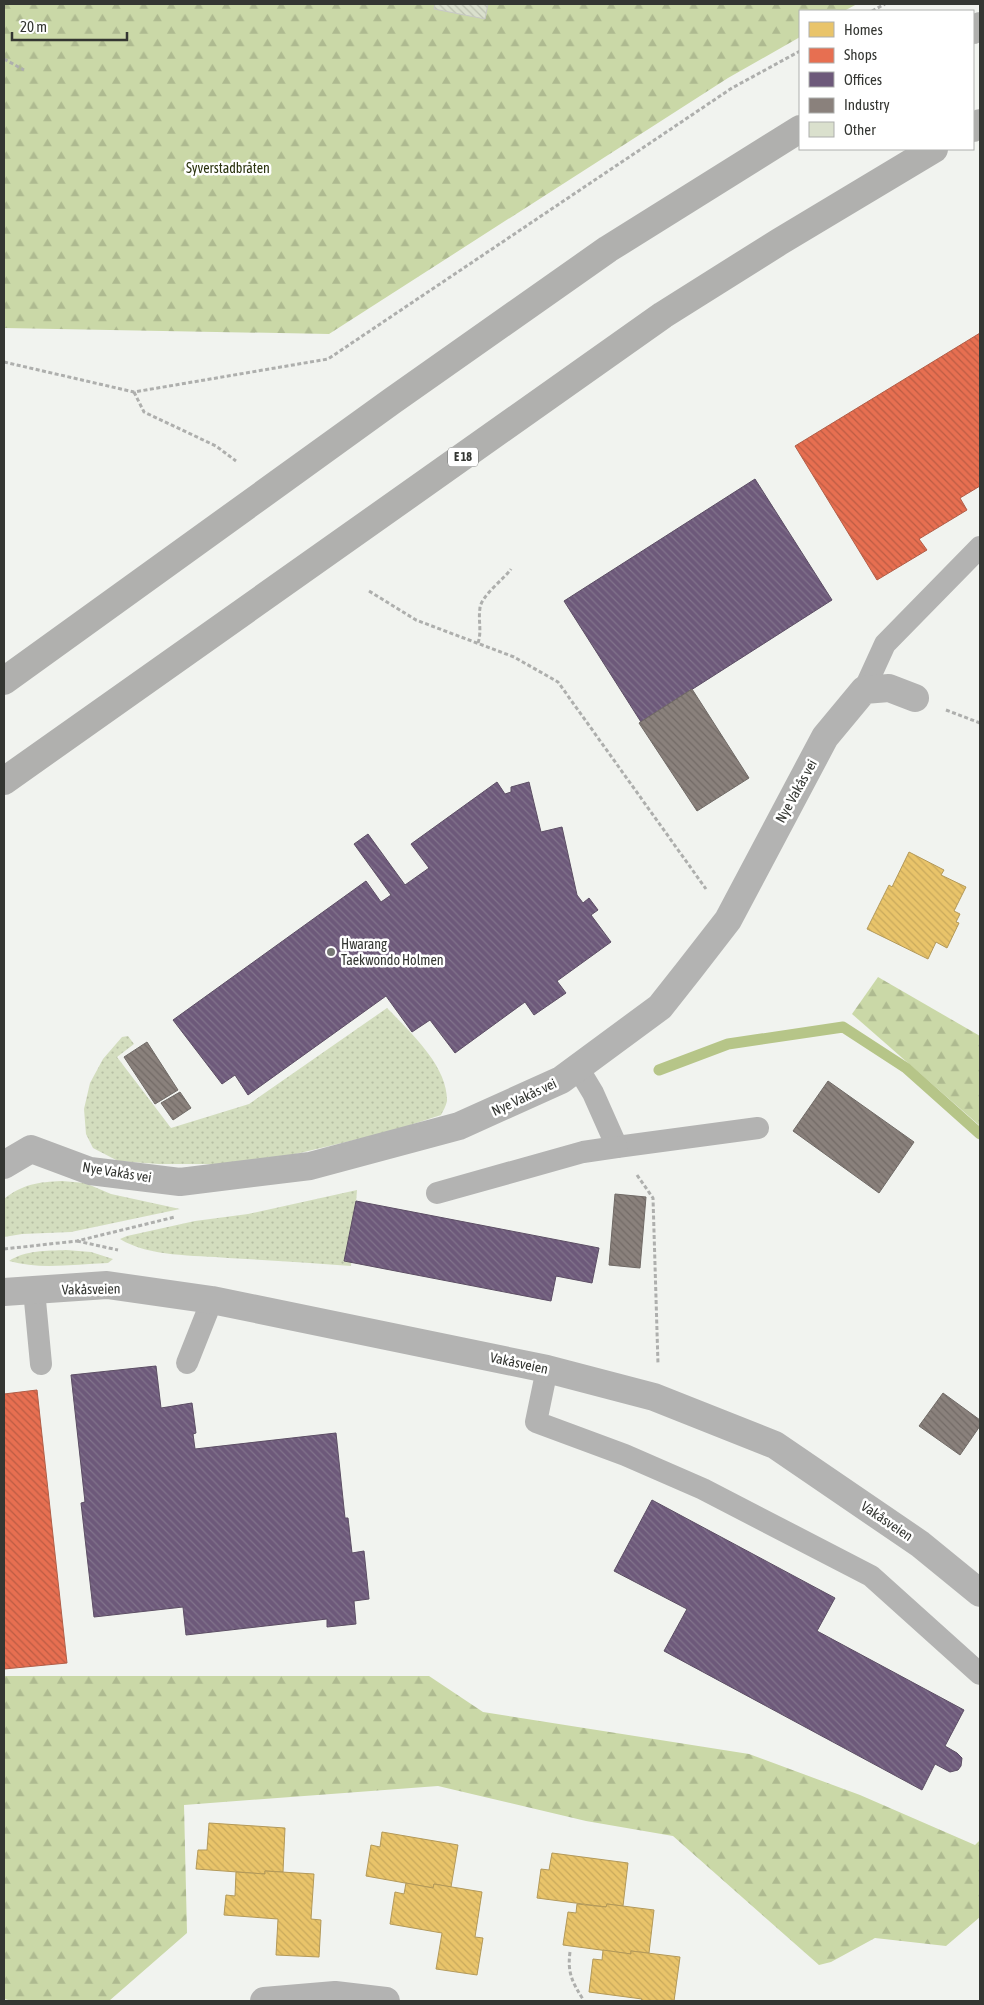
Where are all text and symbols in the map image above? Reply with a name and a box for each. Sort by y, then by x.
scale bar [12,10,128,42]
legend [799,10,974,150]
text: 20 m [20,18,47,35]
text: Homes [844,21,883,38]
text: Shops [844,46,877,63]
text: Offices [844,71,882,88]
text: Industry [844,96,890,113]
text: Other [844,121,876,138]
park label: Syverstadbråten [186,160,270,176]
road number: E 18 [448,448,478,467]
street label: Nye Vakås vei [772,757,820,825]
place label: Hwarang Taekwondo Holmen [341,936,444,968]
marker: Hwarang Taekwondo Holmen [325,946,337,958]
street label: Nye Vakås vei [489,1075,559,1119]
street label: Nye Vakås vei [81,1159,153,1185]
street label: Vakåsveien [61,1280,121,1298]
street label: Vakåsveien [489,1349,549,1377]
street label: Vakåsveien [858,1498,916,1544]

